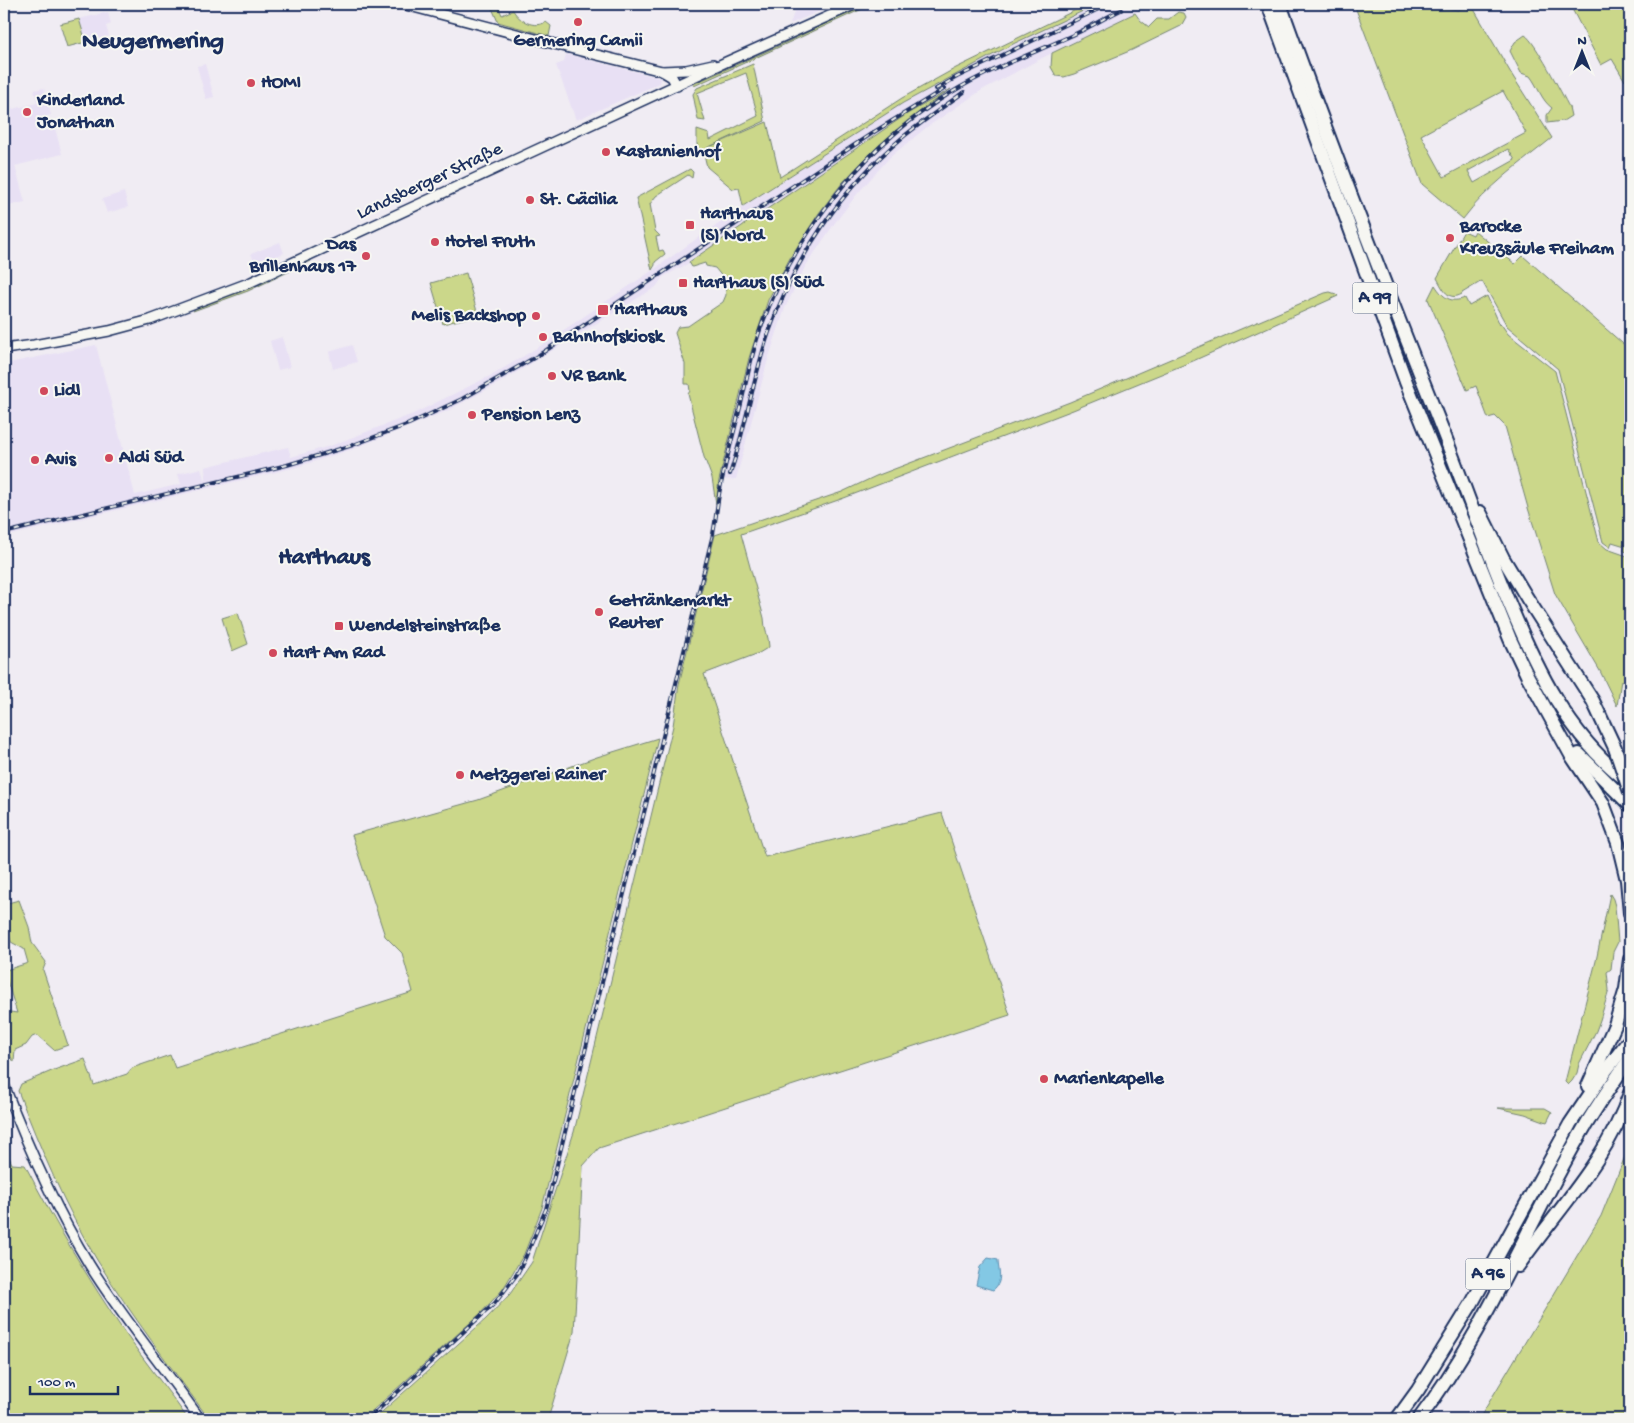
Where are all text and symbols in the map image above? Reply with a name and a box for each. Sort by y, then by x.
marker: Germering Camii [572,16,584,28]
district label: Neugermering [82,28,224,57]
north arrow [1556,28,1606,78]
place label: Germering Camii [513,30,643,53]
text: N [1577,33,1587,50]
place label: HOMI [261,72,301,95]
marker: HOMI [245,77,257,89]
place label: Kinderland Jonathan [36,90,125,135]
marker: Kinderland Jonathan [21,106,33,118]
street label: Landsberger Straße [353,138,507,226]
place label: Kastanienhof [615,141,722,164]
marker: Kastanienhof [600,146,612,158]
place label: St. Cäcilia [540,189,619,212]
marker: St. Cäcilia [524,194,536,206]
place label: Harthaus (S) Nord [700,203,774,248]
place label: Barocke Kreuzsäule Freiham [1459,216,1614,261]
marker: Harthaus (S) Nord [684,219,696,231]
place label: Hotel Fruth [445,231,536,254]
marker: Barocke Kreuzsäule Freiham [1444,232,1456,244]
place label: Das Brillenhaus 17 [249,234,357,279]
marker: Hotel Fruth [429,236,441,248]
marker: Das Brillenhaus 17 [360,250,372,262]
place label: Harthaus (S) Süd [693,272,825,295]
marker: Harthaus (S) Süd [677,277,689,289]
road number: A 99 [1352,282,1398,314]
place label: Harthaus [614,299,688,322]
marker: Harthaus [596,303,610,317]
place label: Melis Backshop [412,305,527,328]
marker: Melis Backshop [530,310,542,322]
place label: Bahnhofskiosk [552,326,666,349]
marker: Bahnhofskiosk [537,331,549,343]
place label: VR Bank [561,365,627,388]
marker: VR Bank [546,370,558,382]
place label: Lidl [54,380,80,403]
marker: Lidl [38,385,50,397]
place label: Pension Lenz [481,404,582,427]
marker: Pension Lenz [466,409,478,421]
place label: Aldi Süd [118,447,185,470]
place label: Avis [44,449,77,472]
marker: Aldi Süd [103,452,115,464]
marker: Avis [29,454,41,466]
district label: Harthaus [278,544,371,573]
place label: Getränkemarkt Reuter [608,590,732,635]
marker: Getränkemarkt Reuter [593,606,605,618]
place label: Wendelsteinstraße [348,615,501,638]
marker: Wendelsteinstraße [333,620,345,632]
place label: Hart Am Rad [283,642,386,665]
marker: Hart Am Rad [267,647,279,659]
place label: Metzgerei Rainer [470,764,607,787]
marker: Metzgerei Rainer [454,769,466,781]
place label: Marienkapelle [1054,1068,1165,1091]
marker: Marienkapelle [1038,1073,1050,1085]
road number: A 96 [1466,1258,1510,1290]
scale bar [30,1363,118,1395]
text: 100 m [37,1374,76,1392]

